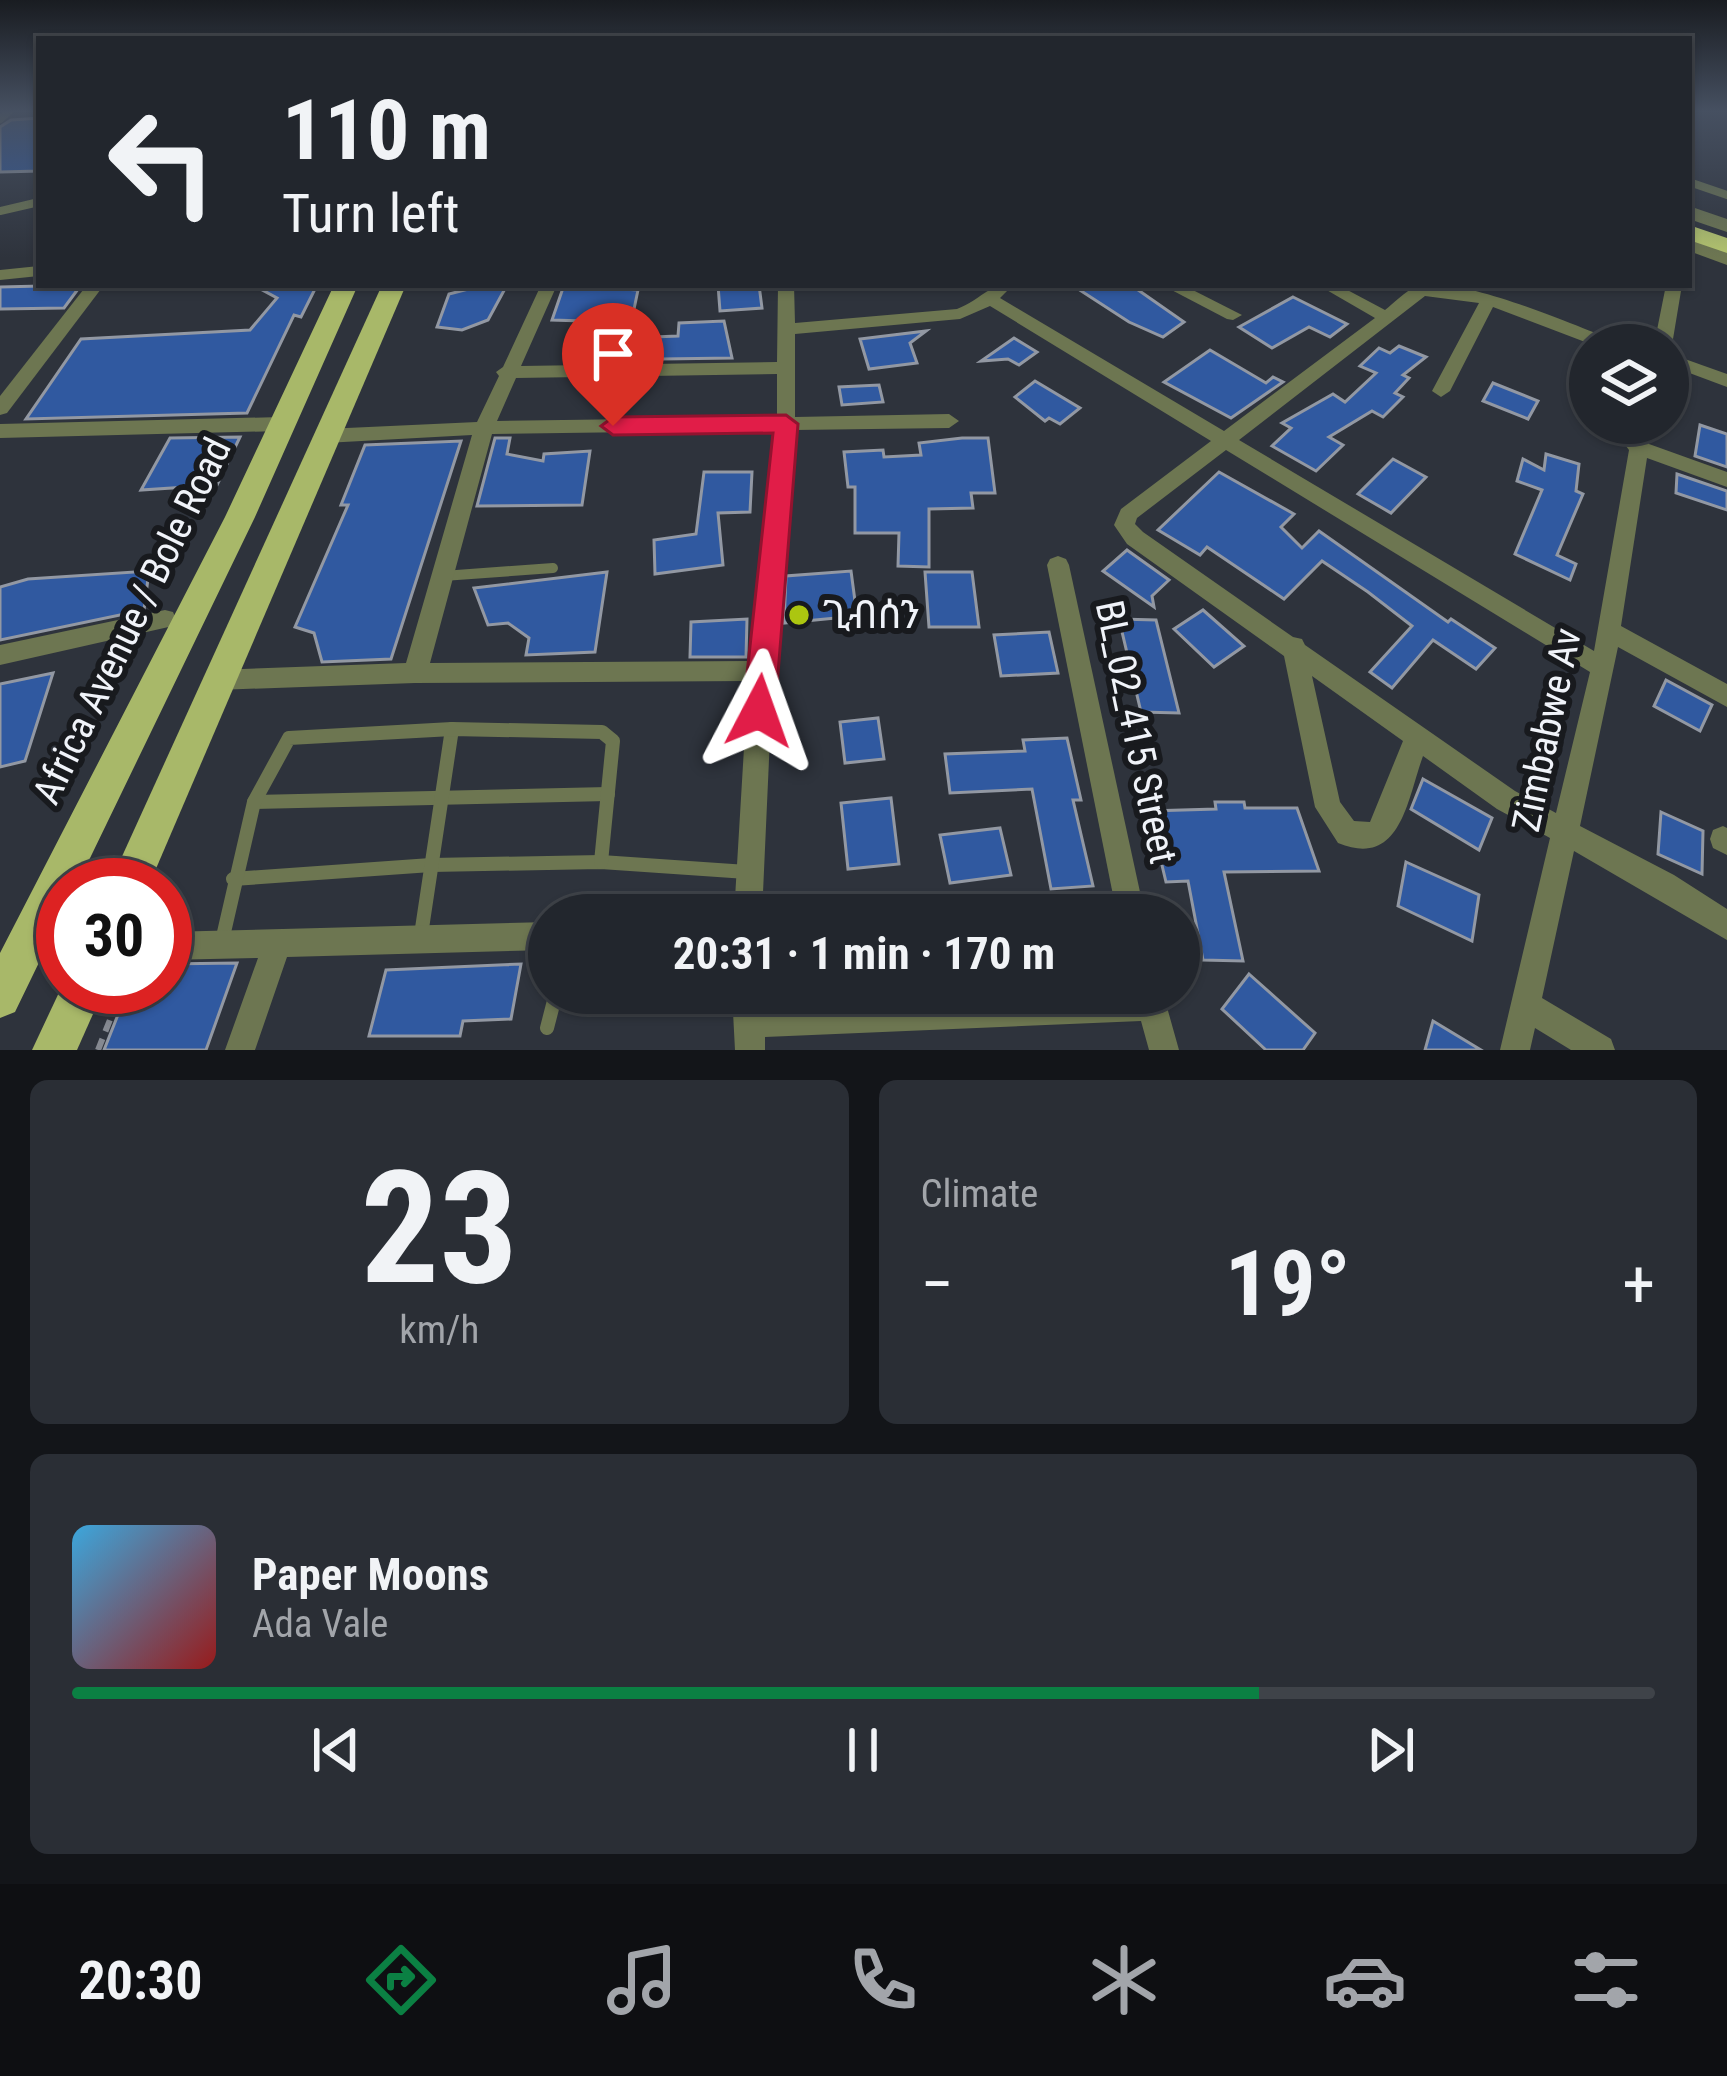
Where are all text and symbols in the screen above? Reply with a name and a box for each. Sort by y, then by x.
text: 110 m [282,81,491,180]
icon: left [84,84,240,240]
text: Turn left [282,182,459,245]
pin [562,303,664,426]
icon: arrive [580,321,646,387]
map controls [1569,324,1689,444]
button: layers [1569,324,1689,444]
street label: Africa Avenue / Bole Road [23,431,241,811]
place label: ጊብሰን [823,592,920,638]
street label: BL_02_415 Street [1086,596,1186,868]
marker: ጊብሰን [786,602,812,628]
street label: Zimbabwe Av [1503,624,1591,836]
position arrow [696,648,822,774]
speed limit sign: 30 [36,858,192,1014]
text: 20:31 · 1 min · 170 m [673,927,1055,980]
text: 23 [360,1137,518,1320]
text: Climate [921,1171,1038,1217]
text: 19° [1225,1232,1351,1337]
text: − [921,1246,954,1323]
text: + [1622,1246,1655,1323]
text: km/h [399,1307,479,1353]
text: Paper Moons [252,1548,489,1601]
text: Ada Vale [252,1601,388,1647]
icon: previous [303,1717,369,1783]
icon: pause [830,1717,896,1783]
icon: next [1358,1717,1424,1783]
icon: directions [359,1938,443,2022]
icon: music [600,1938,684,2022]
icon: phone [841,1938,925,2022]
icon: climate [1082,1938,1166,2022]
icon: car [1323,1938,1407,2022]
icon: filters [1564,1938,1648,2022]
text: 20:30 [79,1949,202,2012]

